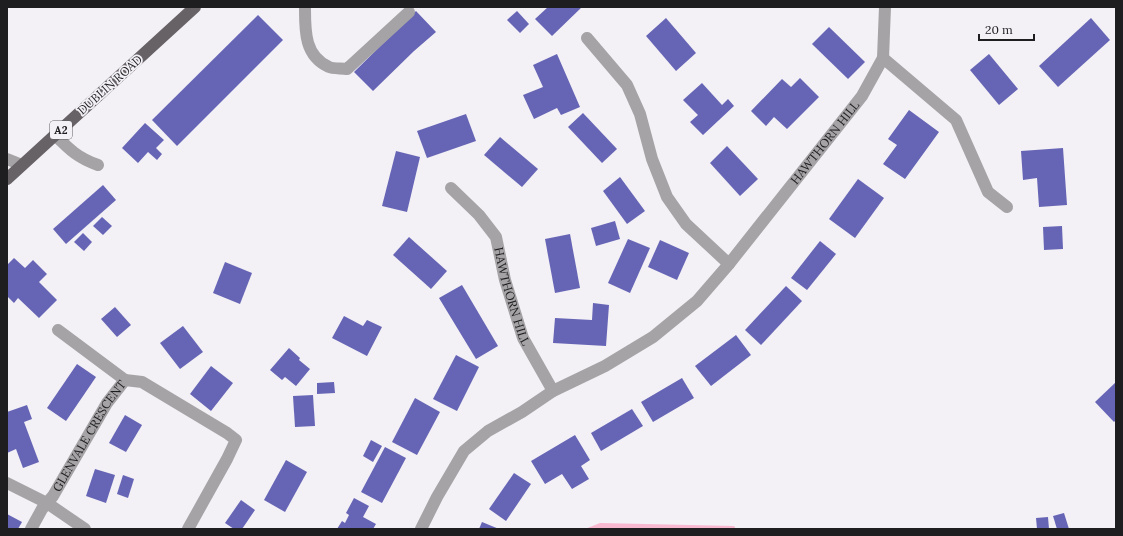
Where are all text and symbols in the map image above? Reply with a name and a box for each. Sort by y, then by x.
scale bar [979,16,1034,42]
text: 20 m [985,22,1013,37]
street label: DUBLIN ROAD [74,52,145,118]
street label: HAWTHORN HILL [787,98,862,187]
road number: A2 [50,121,72,139]
street label: HAWTHORN HILL [491,245,534,348]
street label: GLENVALE CRESCENT [49,377,129,494]

